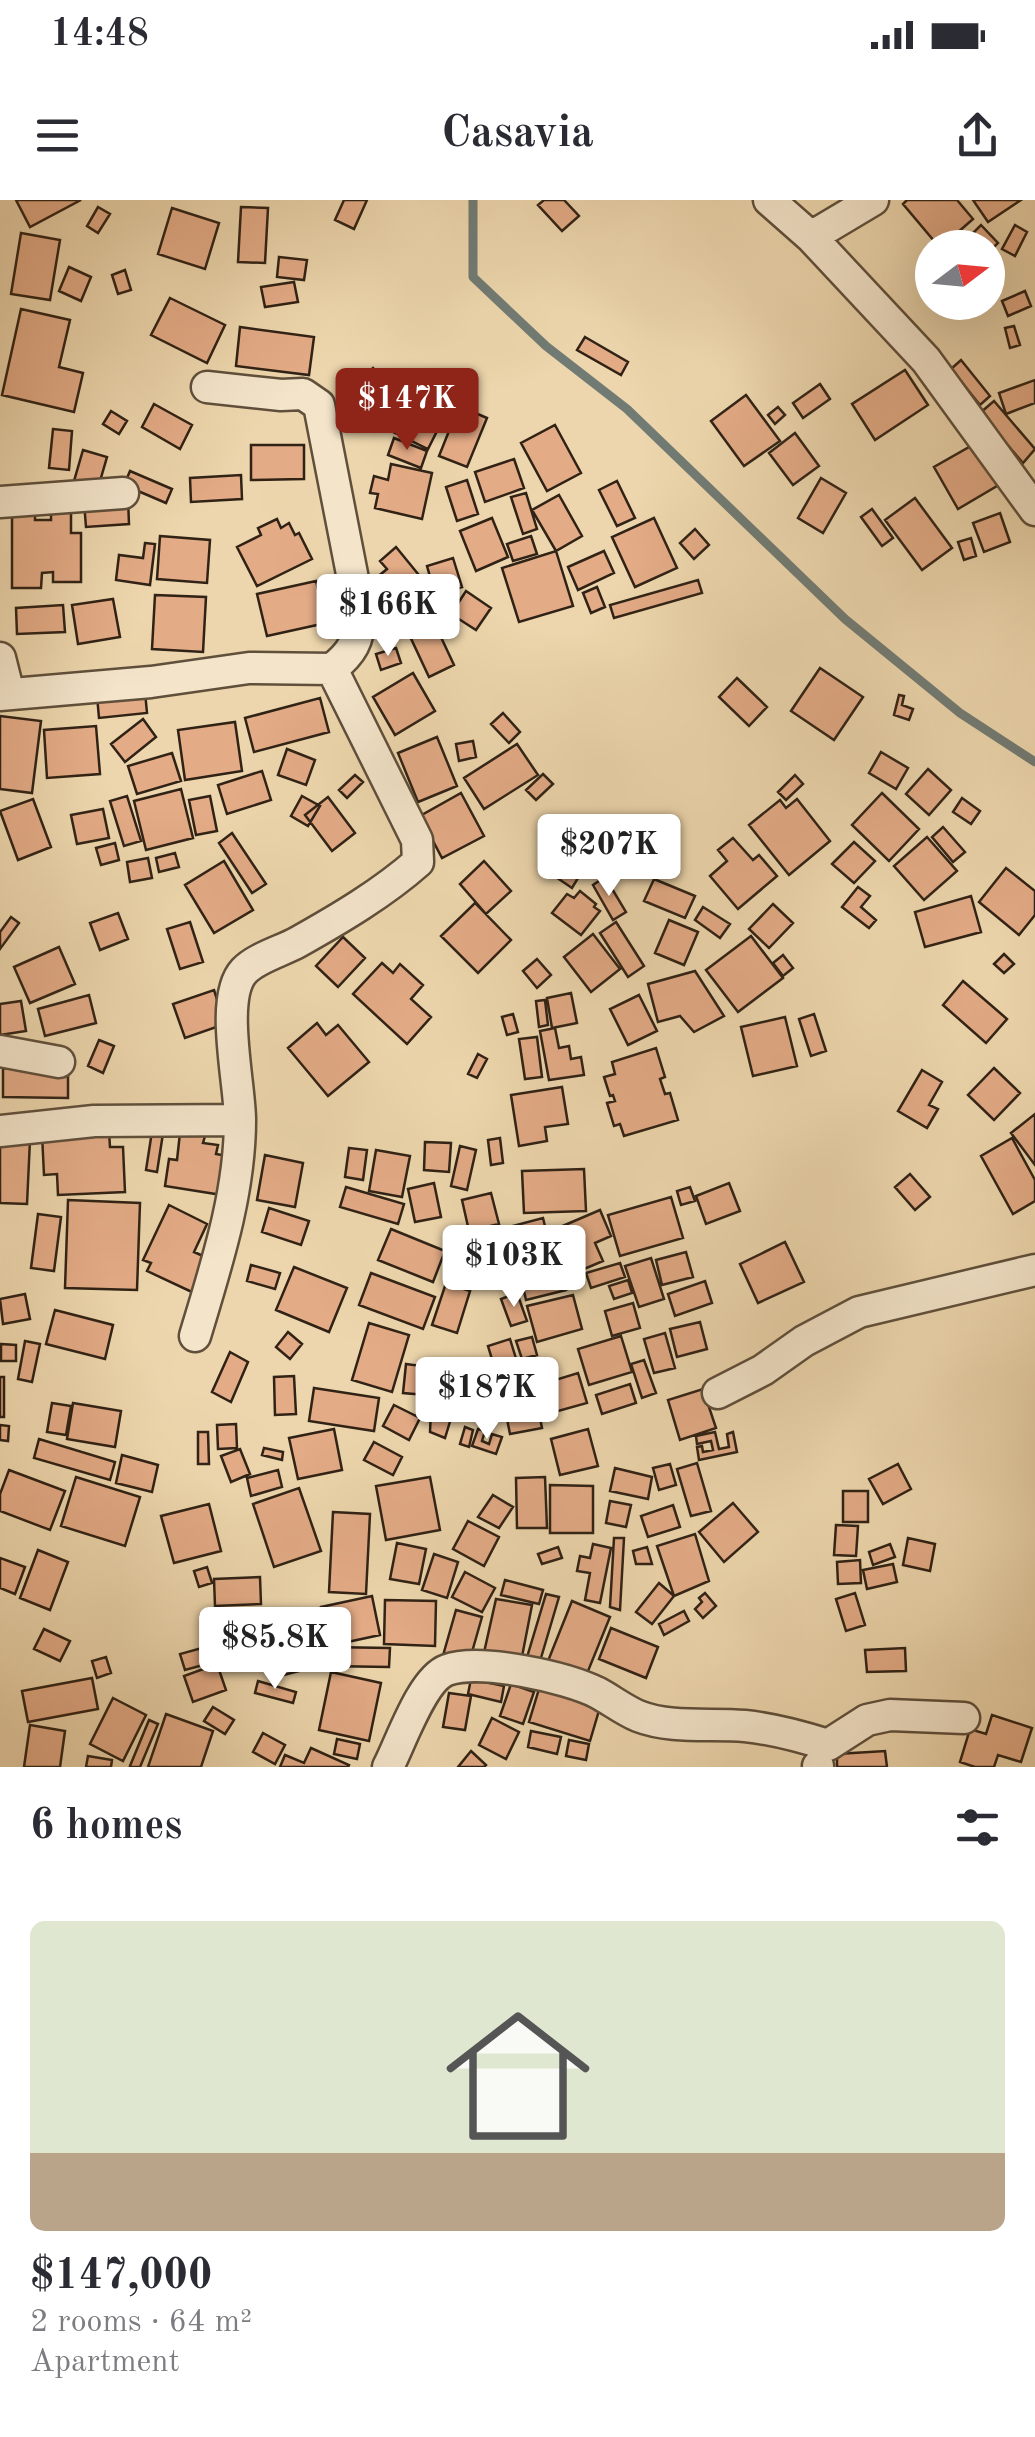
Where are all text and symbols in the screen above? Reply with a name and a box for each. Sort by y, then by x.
text: 14:48 [50,16,149,54]
icon: menu [30,108,85,163]
icon: share [950,108,1005,163]
text: Casavia [441,112,594,157]
north arrow [915,230,1005,320]
map controls [915,230,1005,320]
pin: $147K [337,368,477,453]
text: $147K [358,384,456,416]
pin: $166K [318,574,458,659]
text: $166K [339,590,437,622]
pin: $207K [539,814,679,899]
text: $207K [560,830,658,862]
pin: $103K [444,1225,584,1310]
text: $103K [465,1241,563,1273]
pin: $187K [417,1357,557,1442]
text: $187K [438,1373,536,1405]
pin: $85.8K [194,1607,356,1692]
text: $85.8K [221,1623,329,1655]
icon: filters [950,1800,1005,1855]
text: 6 homes [30,1806,182,1848]
icon: home [428,1986,608,2166]
text: $147,000 [30,2256,212,2298]
text: 2 rooms · 64 m² [30,2307,252,2339]
text: Apartment [30,2347,180,2379]

